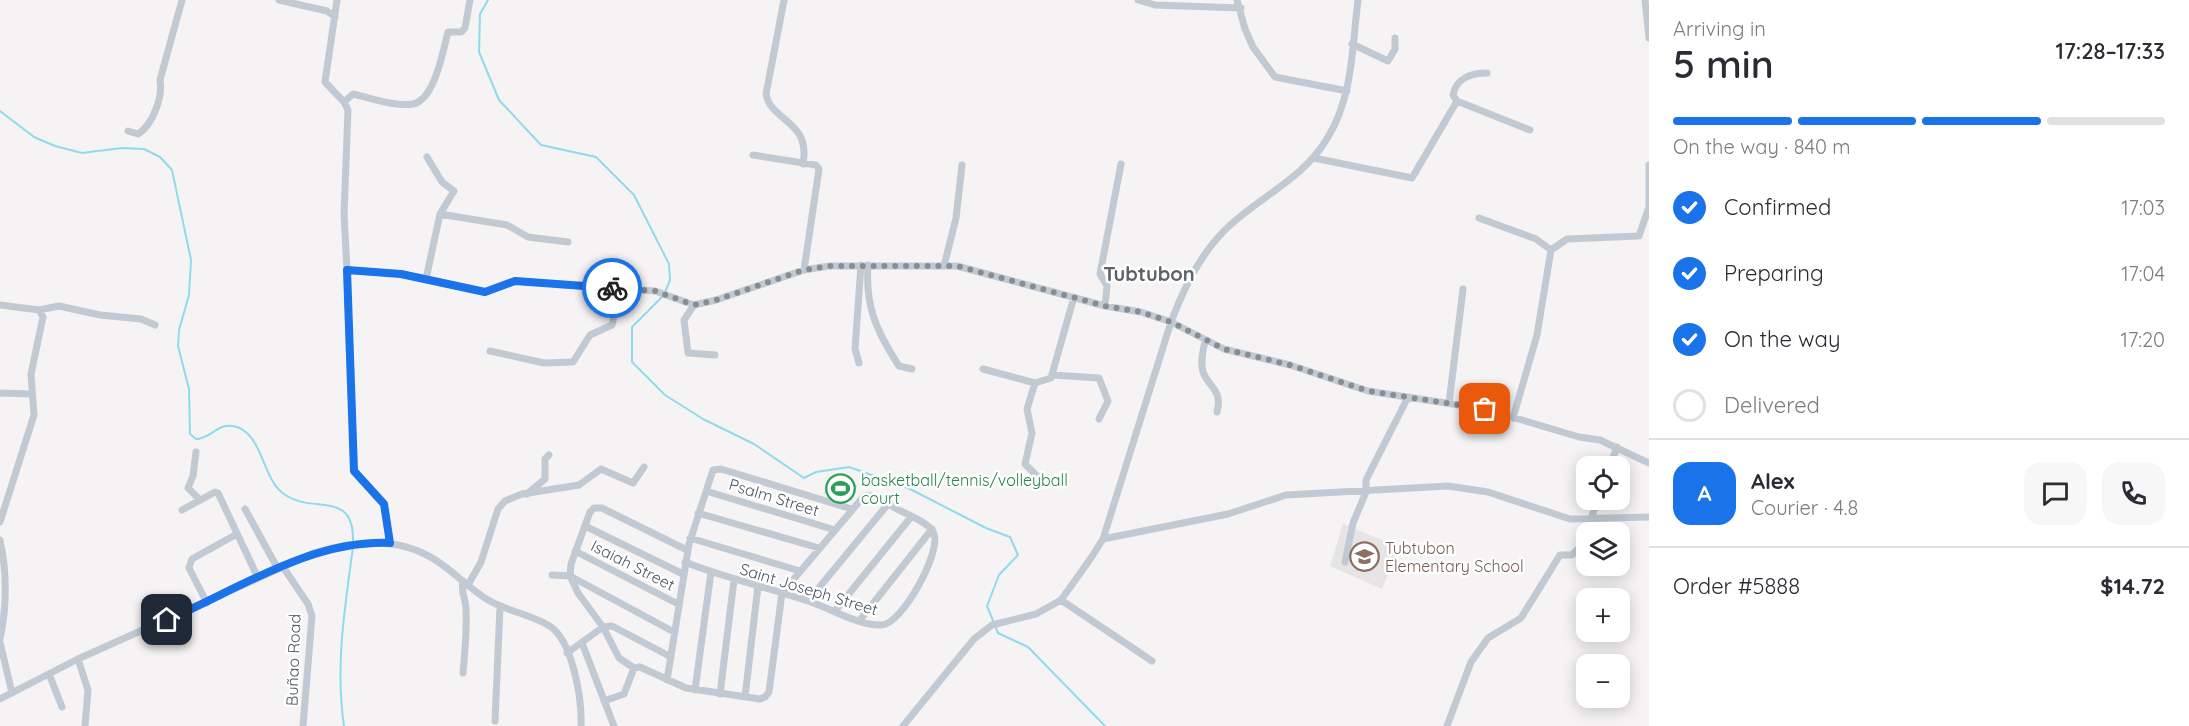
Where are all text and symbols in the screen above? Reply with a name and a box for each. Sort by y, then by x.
text: Arriving in [1673,16,1766,41]
text: 17:28–17:33 [2056,37,2165,65]
text: 5 min [1673,39,1774,88]
text: On the way · 840 m [1673,134,1851,159]
icon: check [1673,191,1706,224]
text: Confirmed [1724,193,1831,221]
text: 17:03 [2121,195,2165,220]
icon: check [1673,257,1706,290]
courier [582,258,642,318]
text: Preparing [1724,259,1824,287]
district label: Tubtubon [1103,261,1195,286]
text: 17:04 [2121,261,2165,286]
icon: bike [596,272,629,305]
icon: check [1673,323,1706,356]
text: On the way [1724,325,1840,353]
text: 17:20 [2121,327,2165,352]
pin [1459,383,1510,434]
text: Delivered [1724,391,1820,419]
icon: bag [1468,392,1501,425]
map controls [1576,456,1630,708]
button: locate [1576,456,1630,510]
button: chat [2024,462,2087,525]
button: phone [2102,462,2165,525]
text: Alex [1751,467,1794,495]
place label: basketball/tennis/volleyball court [861,470,1068,508]
sports icon: basketball/tennis/volleyball court [824,473,856,505]
street label: Psalm Street [726,474,822,520]
text: A [1697,479,1712,507]
text: Courier · 4.8 [1751,495,1858,520]
button: layers [1576,522,1630,576]
street label: Isaiah Street [588,535,678,595]
place label: Tubtubon Elementary School [1385,538,1524,576]
school or university icon: Tubtubon Elementary School [1348,541,1380,573]
street label: Saint Joseph Street [738,558,880,620]
text: Order #5888 [1673,572,1800,600]
text: $14.72 [2100,572,2165,600]
button: + [1576,588,1630,642]
pin [141,594,192,645]
icon: home [150,603,183,636]
street label: Buñao Road [281,614,305,706]
button: − [1576,654,1630,708]

